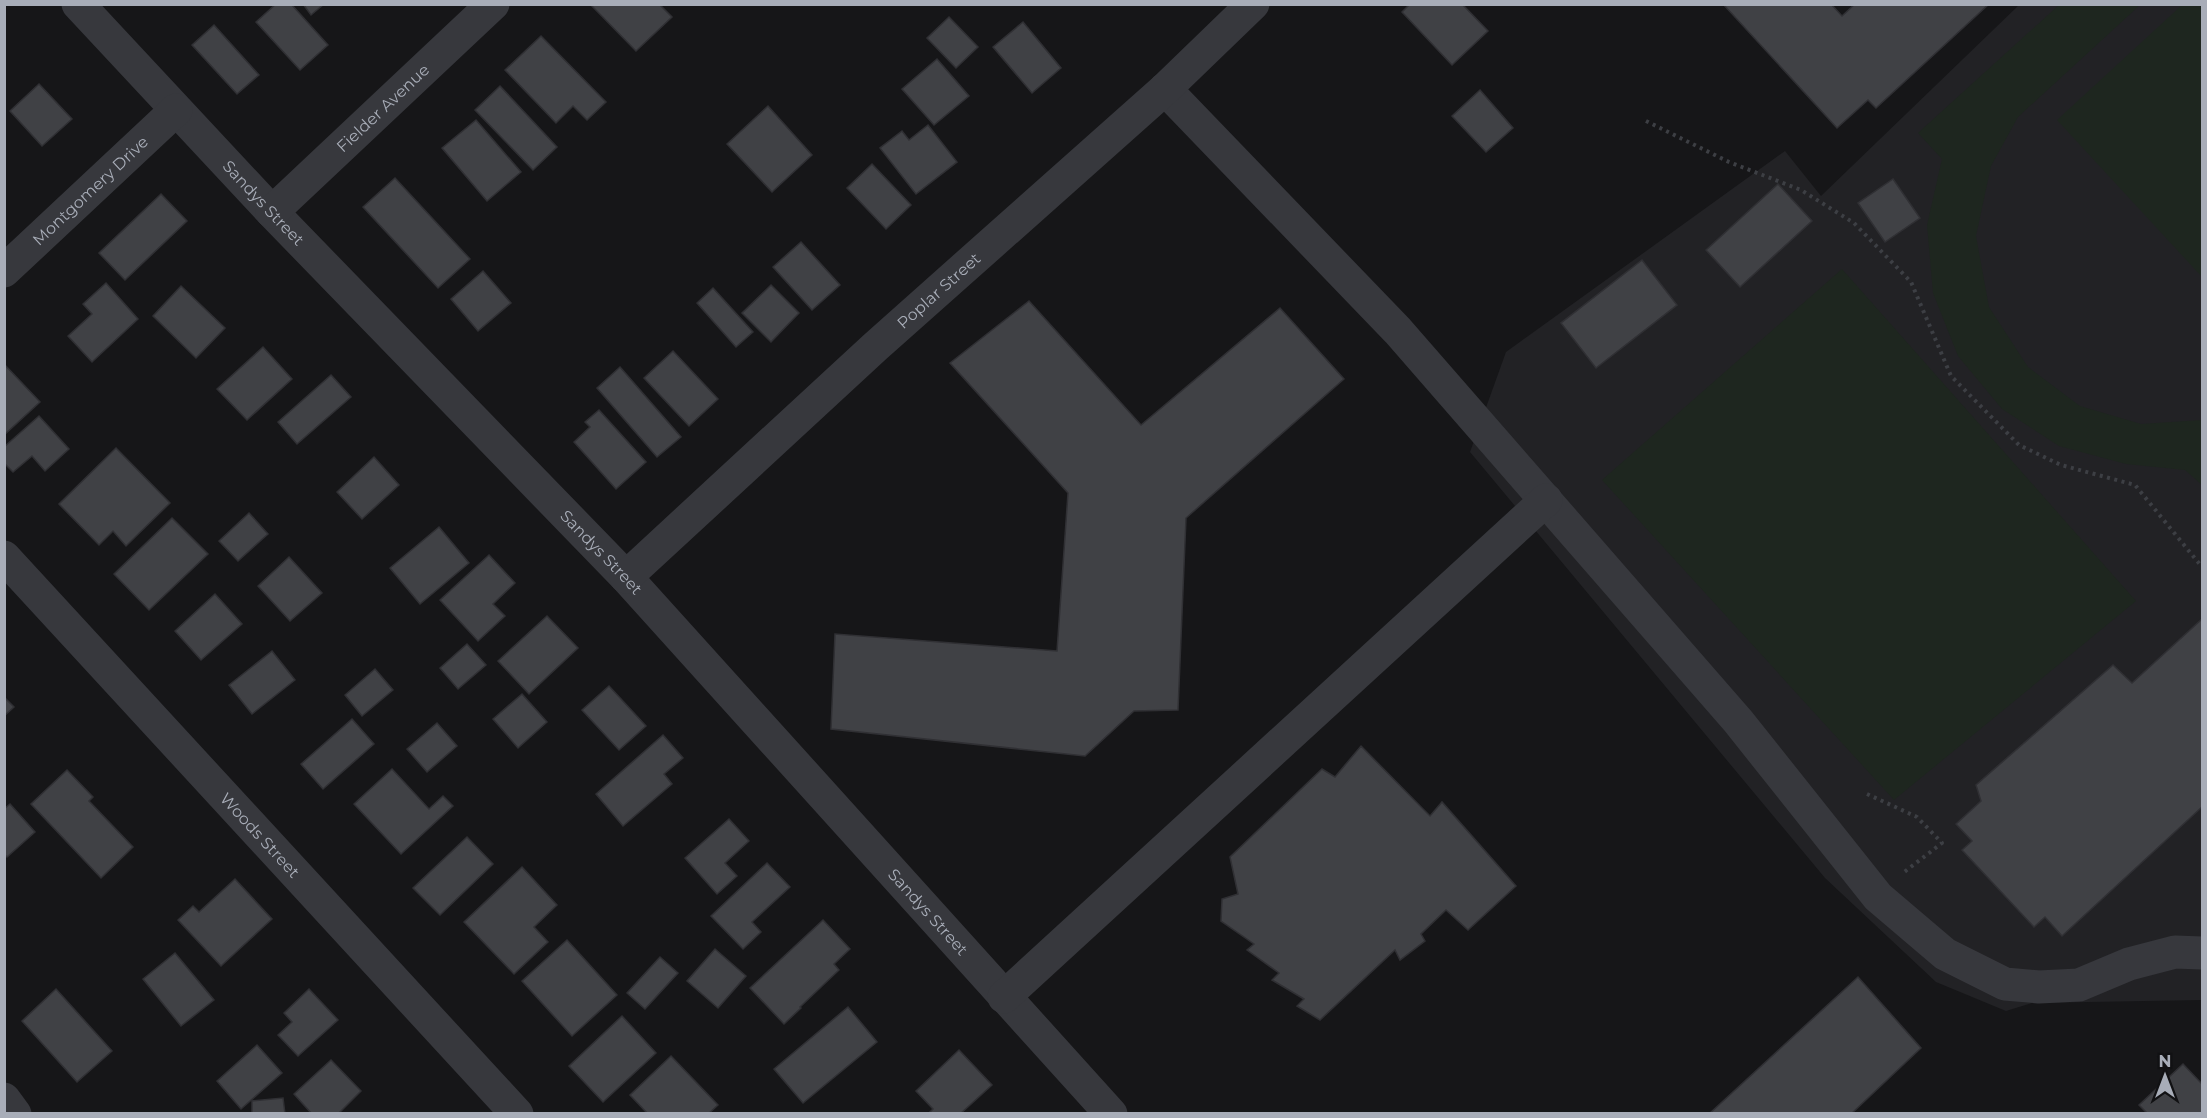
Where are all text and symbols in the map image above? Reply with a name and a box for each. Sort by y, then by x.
street label: Fielder Avenue [333,60,433,156]
street label: Montgomery Drive [29,132,152,249]
street label: Sandys Street [219,157,308,250]
street label: Poplar Street [893,249,985,333]
street label: Sandys Street [556,506,646,599]
street label: Woods Street [216,789,304,882]
street label: Sandys Street [884,865,972,960]
north arrow [2135,1046,2195,1106]
text: N [2159,1052,2171,1071]

